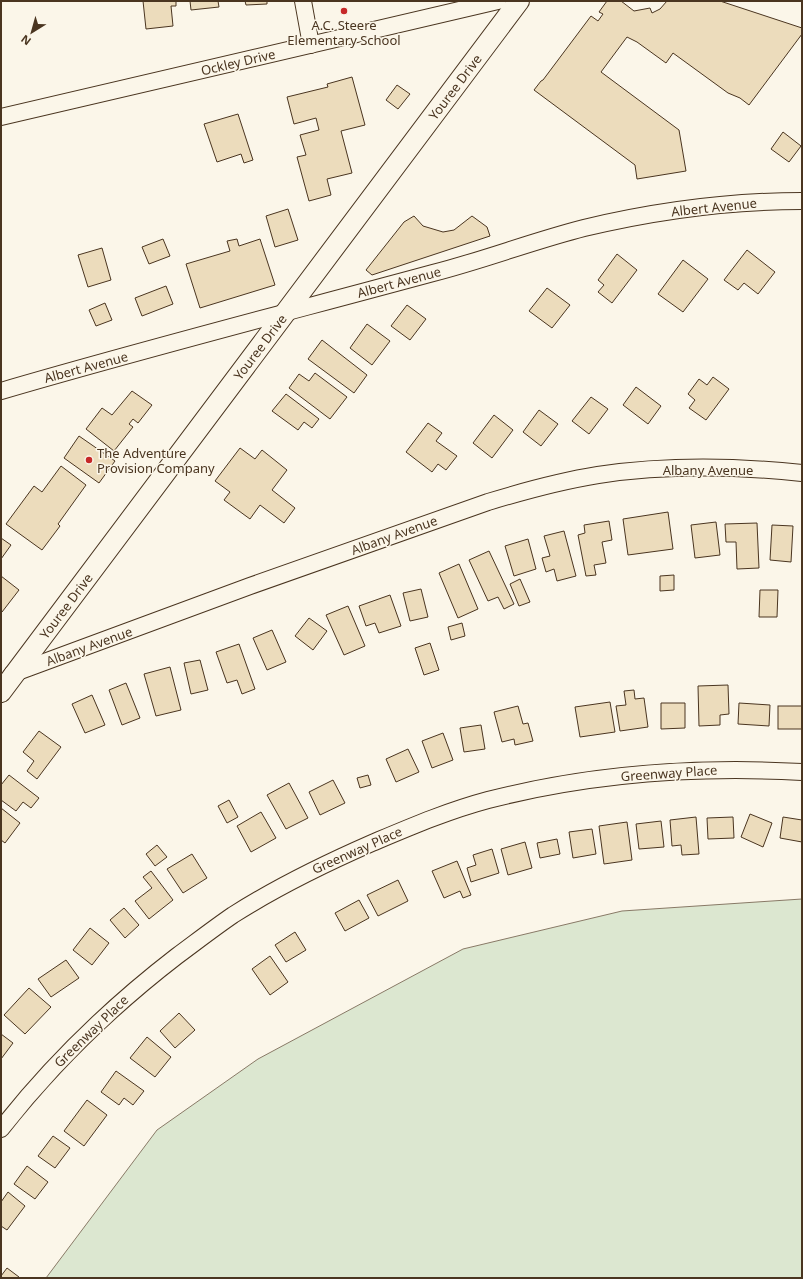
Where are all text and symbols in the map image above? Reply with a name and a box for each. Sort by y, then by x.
marker: A.C. Steere Elementary School [339,6,349,16]
north arrow [12,12,52,52]
place label: A.C. Steere Elementary School [287,16,401,49]
text: N [18,32,34,49]
street label: Ockley Drive [199,45,277,79]
street label: Youree Drive [424,50,486,124]
street label: Albert Avenue [670,194,758,220]
street label: Albert Avenue [355,262,443,302]
street label: Youree Drive [229,310,291,384]
street label: Albert Avenue [42,347,130,387]
place label: The Adventure Provision Company [97,444,215,477]
marker: The Adventure Provision Company [84,455,94,465]
street label: Albany Avenue [663,461,753,479]
street label: Albany Avenue [348,511,440,559]
street label: Youree Drive [35,569,97,643]
street label: Albany Avenue [43,622,135,670]
street label: Greenway Place [620,761,718,785]
street label: Greenway Place [309,822,405,878]
street label: Greenway Place [50,991,132,1071]

